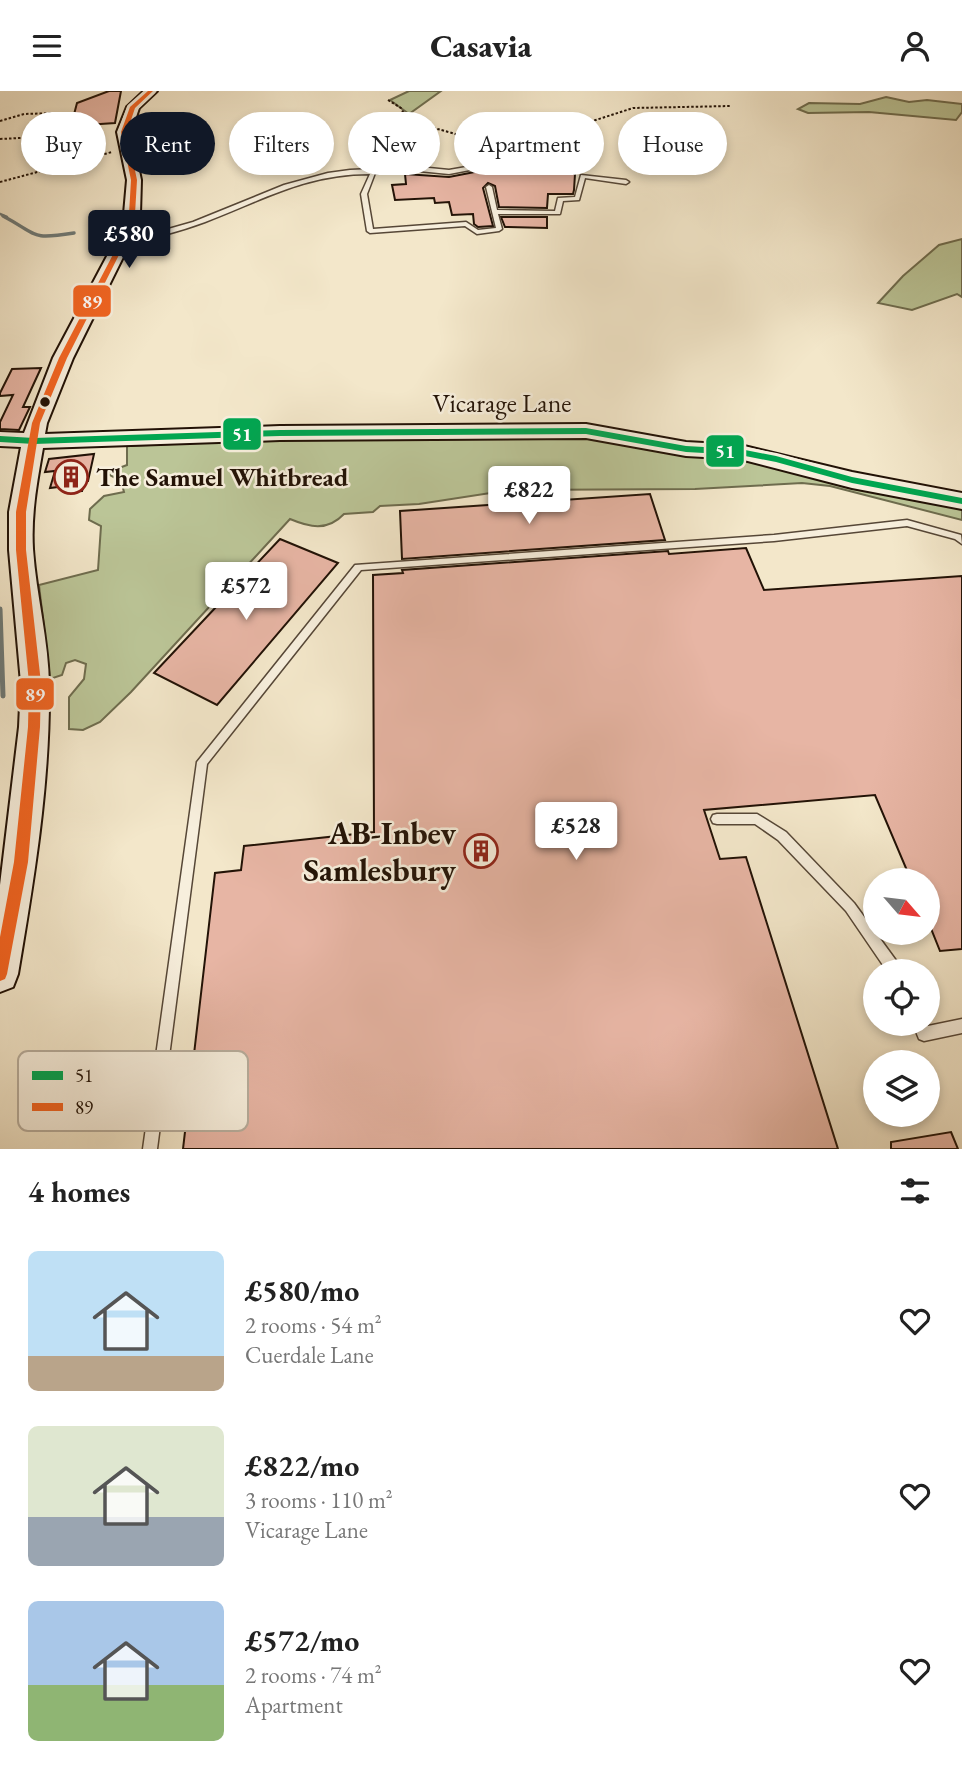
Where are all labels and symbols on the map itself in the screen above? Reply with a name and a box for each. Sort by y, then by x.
pin: £580 [88,211,170,270]
line badge: 89 [72,284,112,318]
text: 89 [82,289,102,314]
street label: Vicarage Lane [432,386,572,420]
unlabelled marker [38,395,52,409]
line badge: 51 [222,417,262,451]
text: 51 [232,422,252,447]
line badge: 51 [705,434,745,468]
text: 51 [715,439,735,464]
building icon: The Samuel Whitbread [52,458,90,496]
place label: The Samuel Whitbread [96,460,349,494]
pin: £822 [488,467,570,526]
pin: £572 [205,563,287,622]
line badge: 89 [15,677,55,711]
text: 89 [25,682,45,707]
pin: £528 [535,803,617,862]
place label: AB-Inbev Samlesbury [303,812,457,891]
building icon: AB-Inbev Samlesbury [462,832,500,870]
north arrow [863,868,940,945]
legend [18,1051,248,1131]
text: 51 [75,1063,93,1088]
text: 89 [75,1095,93,1120]

